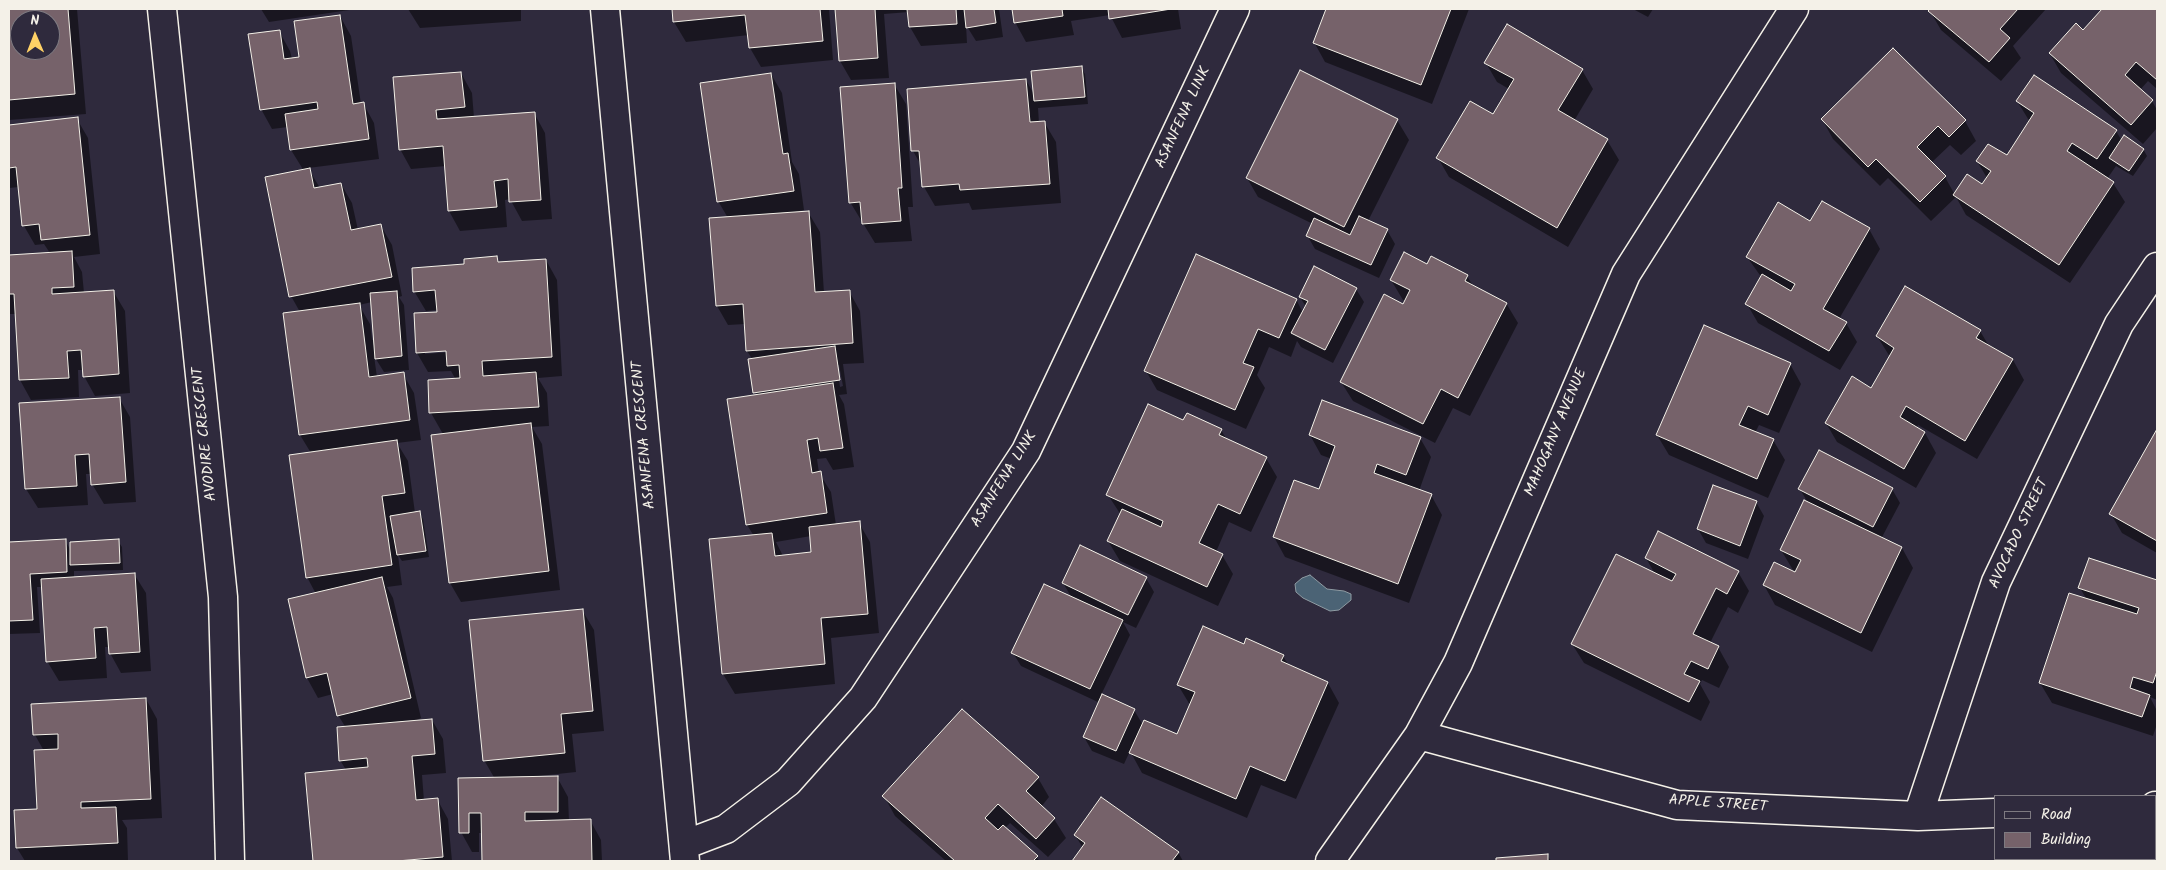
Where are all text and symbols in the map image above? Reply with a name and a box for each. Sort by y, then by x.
north arrow [10,10,60,60]
text: N [30,10,39,32]
street label: ASANFENA LINK [1153,64,1215,172]
street label: ASANFENA CRESCENT [630,360,660,510]
street label: AVODIRE CRESCENT [190,366,222,502]
street label: MAHOGANY AVENUE [1522,366,1592,500]
street label: ASANFENA LINK [968,429,1042,531]
street label: AVOCADO STREET [1987,476,2053,592]
street label: APPLE STREET [1668,793,1768,817]
legend [1994,795,2156,860]
text: Road [2041,803,2071,827]
text: Building [2041,828,2091,852]

